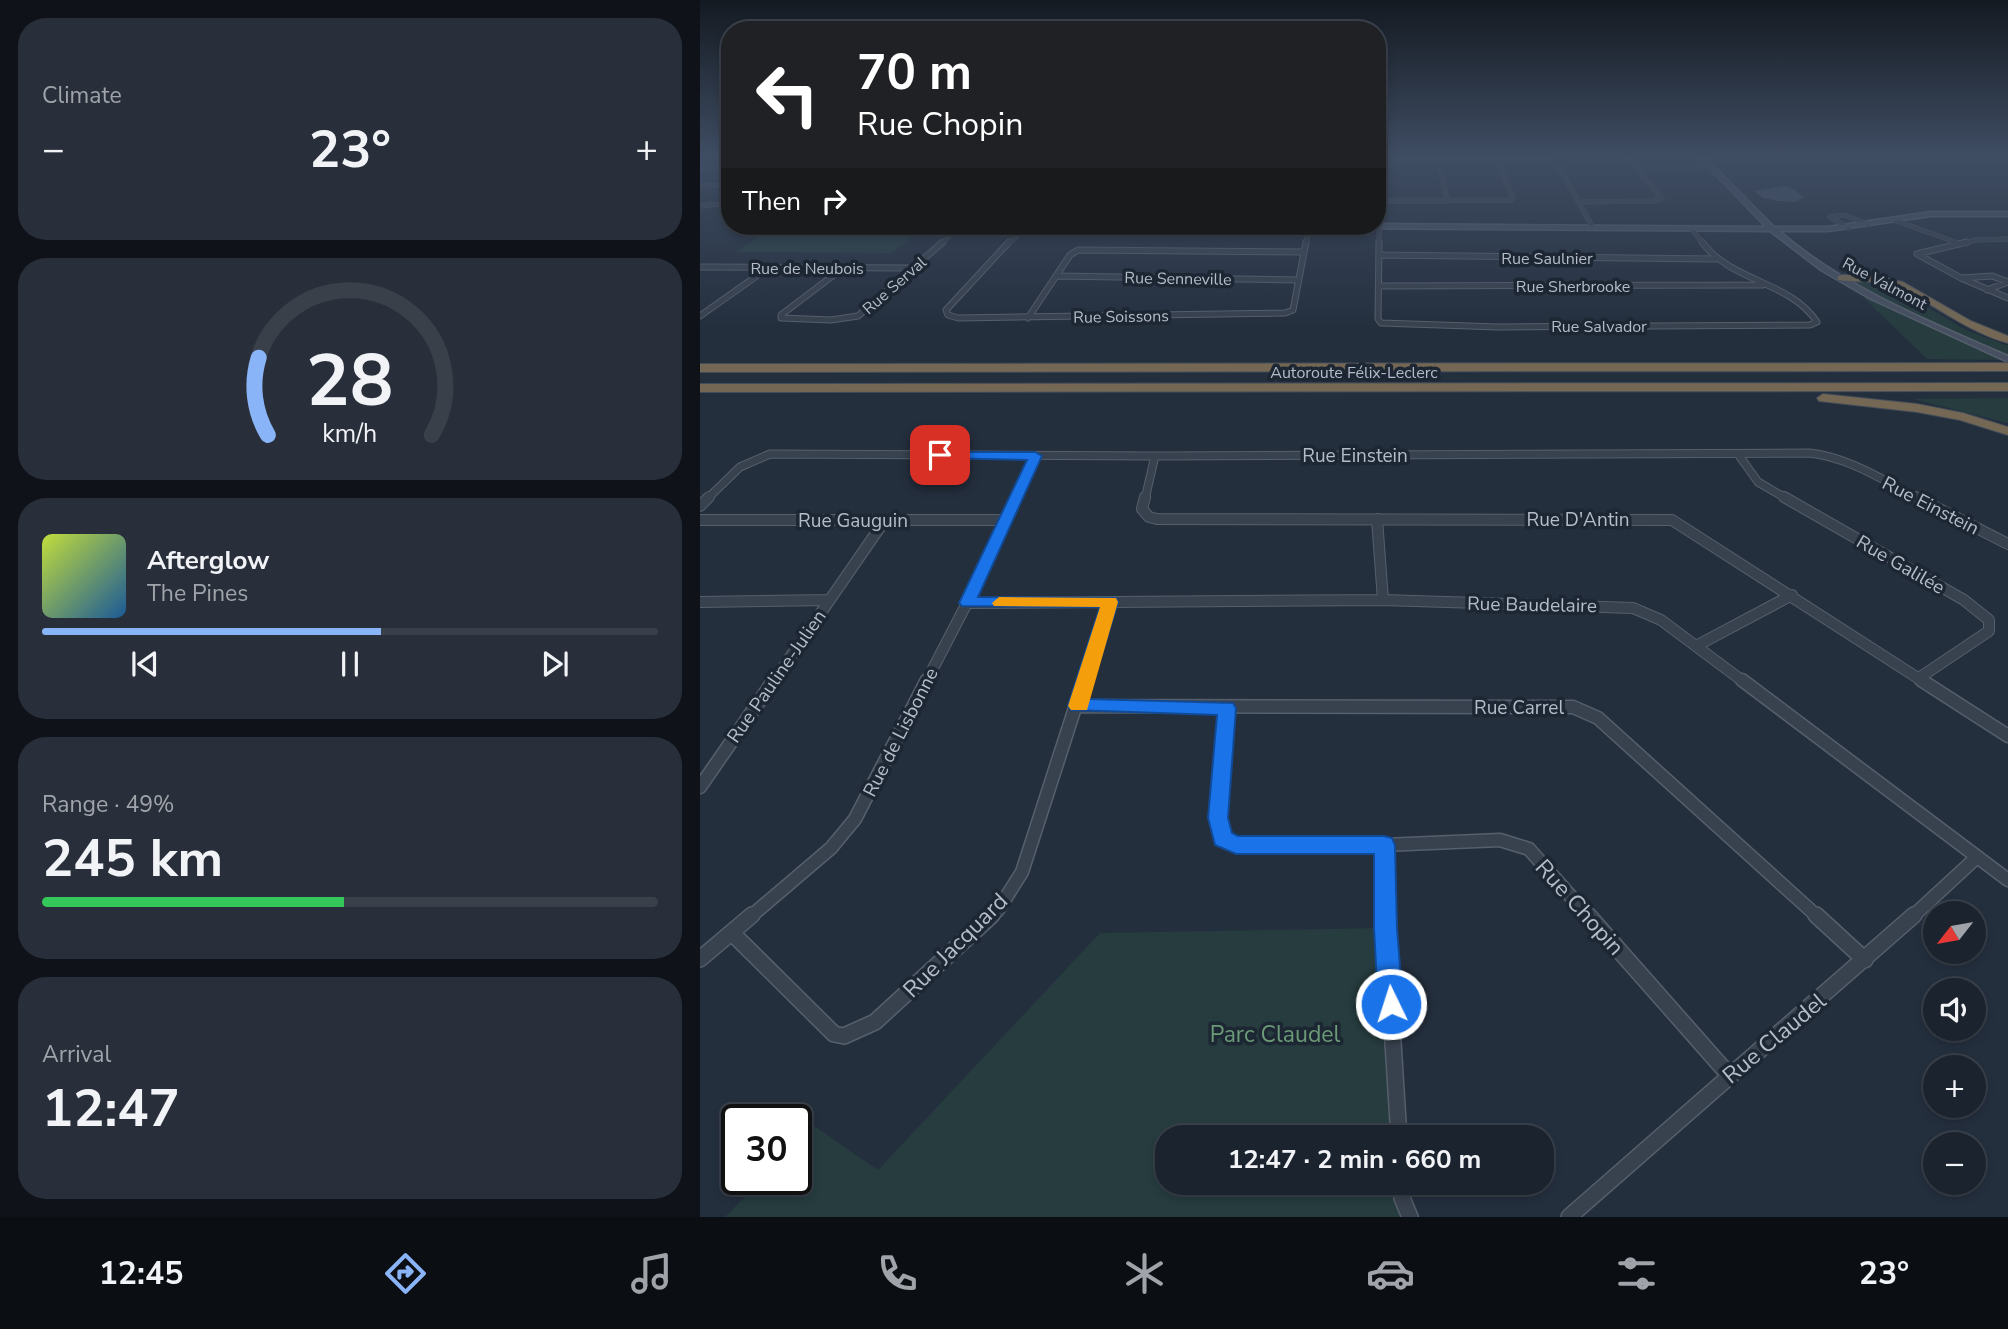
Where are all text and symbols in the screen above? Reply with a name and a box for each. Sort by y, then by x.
text: 70 m [857,39,972,106]
icon: left [742,49,833,140]
text: Climate [42,80,122,111]
text: Rue Chopin [857,103,1023,146]
text: 23° [309,114,391,185]
text: − [42,124,65,175]
text: + [635,124,658,175]
icon: right [815,182,853,220]
text: Then [742,184,801,219]
street label: Rue Saulnier [1501,248,1593,270]
street label: Rue Serval [858,252,932,320]
street label: Rue Valmont [1838,252,1931,316]
street label: Rue de Neubois [750,258,864,280]
street label: Rue Senneville [1124,267,1232,291]
street label: Rue Sherbrooke [1516,276,1630,298]
street label: Rue Soissons [1073,305,1169,329]
street label: Rue Salvador [1551,316,1647,338]
text: 28 [306,331,394,431]
street label: Autoroute Félix-Leclerc [1270,362,1438,384]
text: km/h [322,416,378,450]
pin [910,425,970,485]
icon: arrive [921,436,959,474]
street label: Rue Einstein [1302,443,1408,469]
street label: Rue Einstein [1878,470,1983,541]
street label: Rue D'Antin [1526,507,1630,533]
street label: Rue Gauguin [798,508,908,534]
street label: Rue Galilée [1852,529,1949,601]
text: Afterglow [147,543,270,578]
text: The Pines [147,578,248,609]
street label: Rue Baudelaire [1467,591,1597,619]
street label: Rue Pauline-Julien [721,605,833,748]
icon: previous [126,645,164,683]
icon: pause [331,645,369,683]
icon: next [536,645,574,683]
street label: Rue de Lisbonne [857,663,945,801]
street label: Rue Carrel [1474,695,1564,721]
text: Range · 49% [42,789,174,820]
text: 245 km [42,823,223,894]
street label: Rue Chopin [1528,853,1631,962]
street label: Rue Jacquard [896,886,1015,1005]
north arrow [1923,901,1986,964]
map controls [1923,901,1986,1195]
position arrow [1354,967,1428,1041]
button: sound [1923,978,1986,1041]
street label: Rue Claudel [1716,986,1833,1091]
park label: Parc Claudel [1210,1019,1341,1050]
text: Arrival [42,1039,111,1070]
button: + [1923,1055,1986,1118]
text: 12:47 [42,1073,180,1144]
speed limit sign: 30 [721,1104,812,1195]
button: − [1923,1132,1986,1195]
text: 12:47 · 2 min · 660 m [1228,1142,1481,1177]
icon: directions [381,1249,430,1298]
icon: music [627,1249,676,1298]
icon: phone [873,1249,922,1298]
icon: climate [1120,1249,1169,1298]
icon: car [1366,1249,1415,1298]
icon: filters [1612,1249,1661,1298]
text: 12:45 [99,1252,183,1295]
text: 23° [1859,1252,1909,1295]

